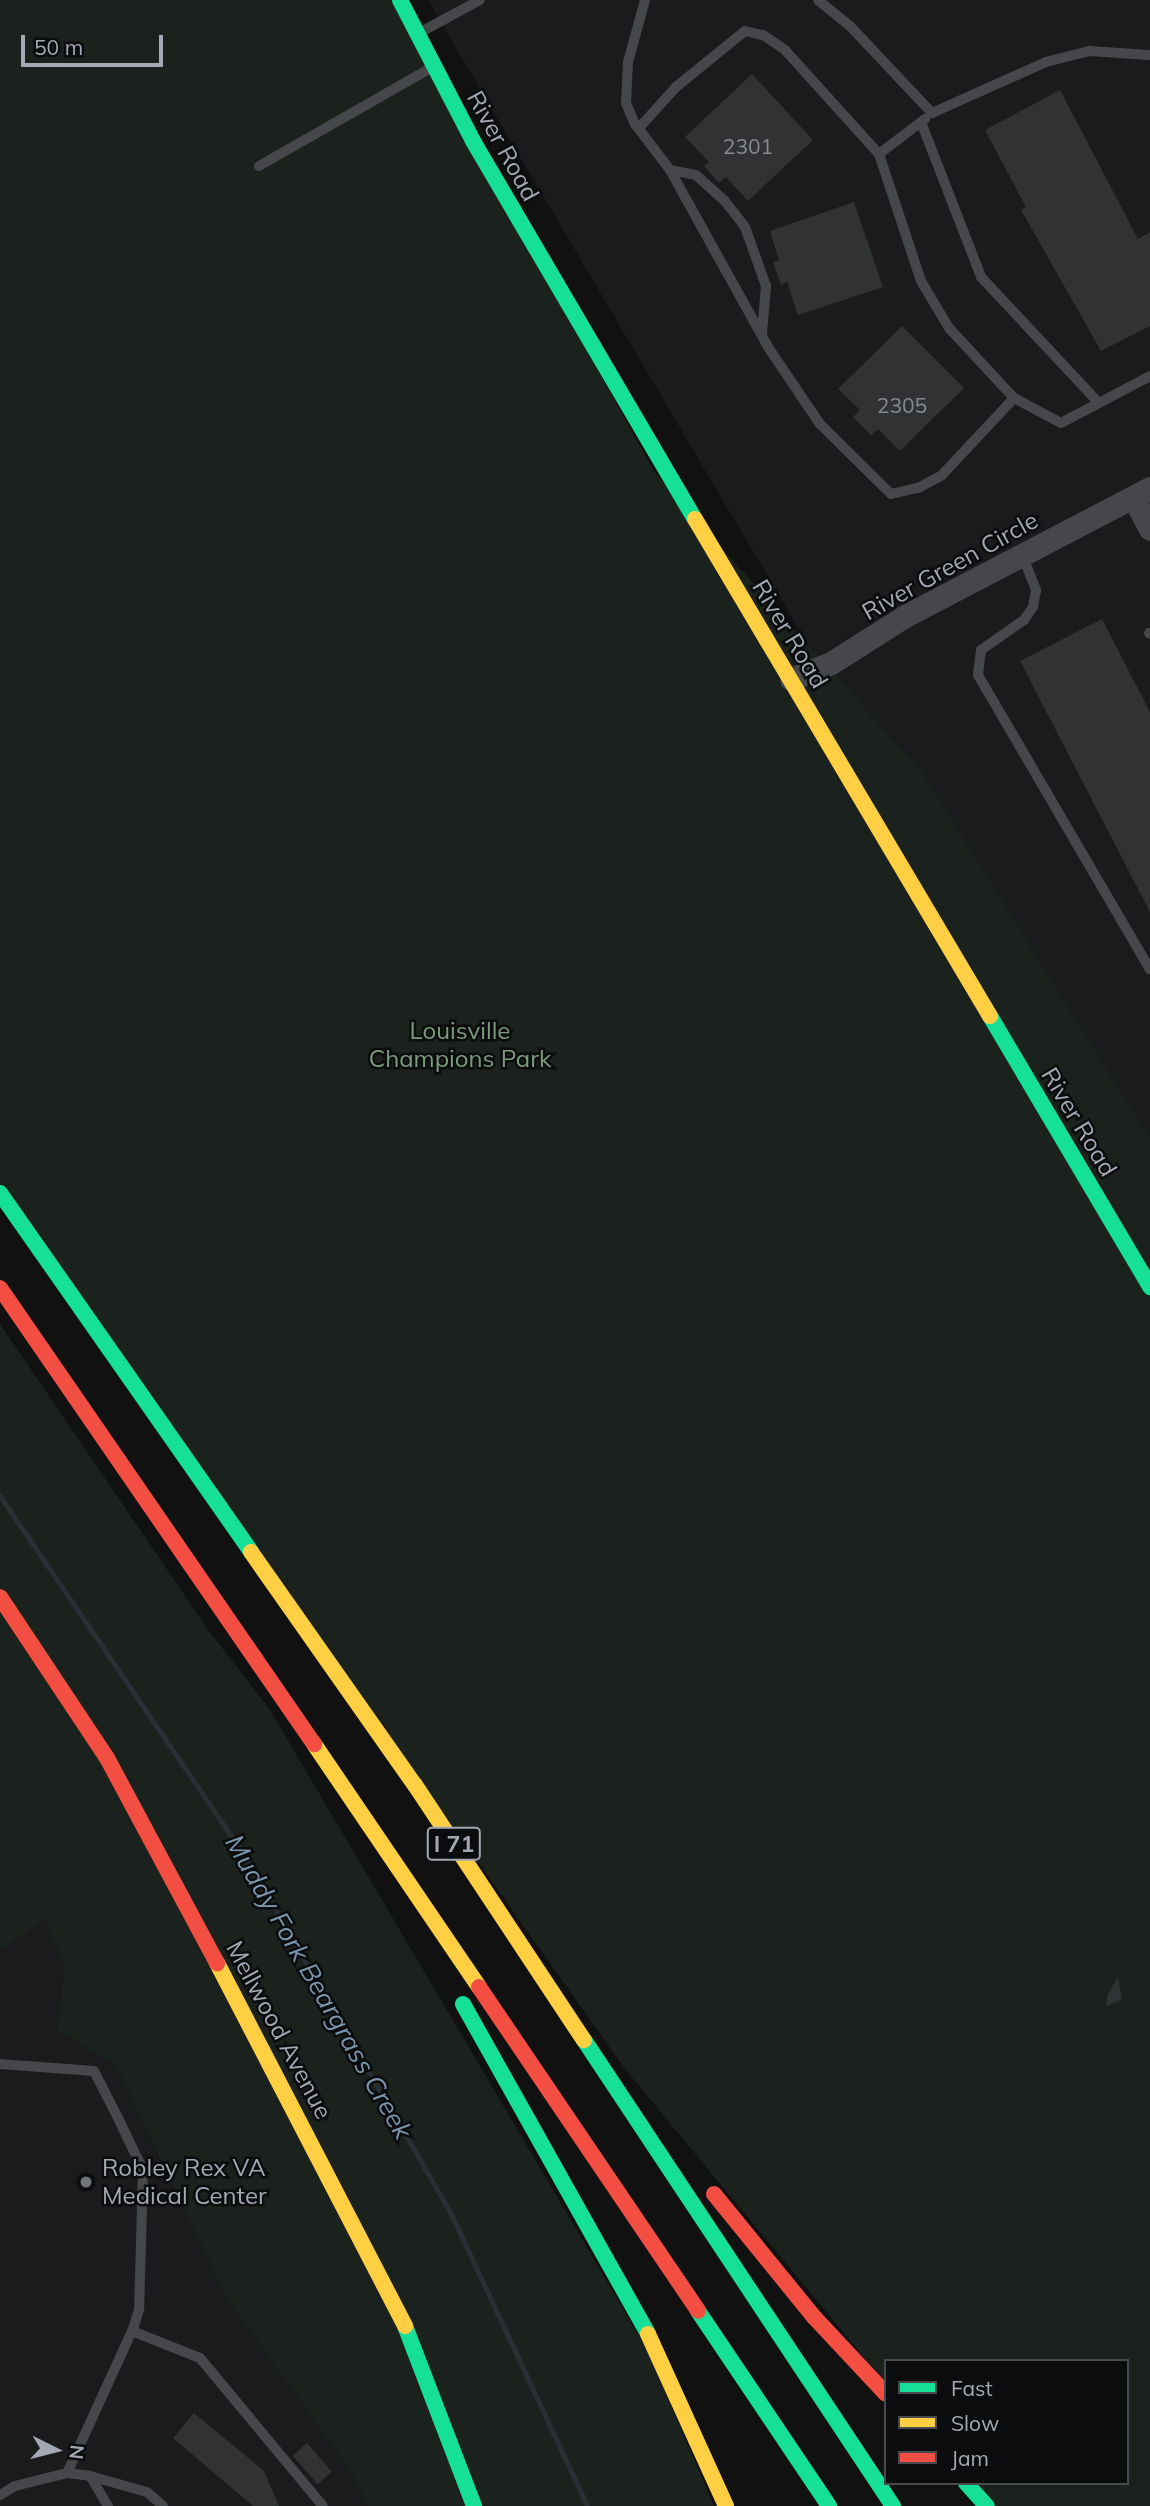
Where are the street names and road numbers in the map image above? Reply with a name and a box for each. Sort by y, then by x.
street label: River Road [461,86,545,206]
street label: River Green Circle [857,506,1043,626]
street label: River Road [746,574,834,694]
street label: River Road [1035,1062,1123,1182]
road number: I 71 [426,1825,482,1864]
street label: Mellwood Avenue [220,1936,338,2124]

